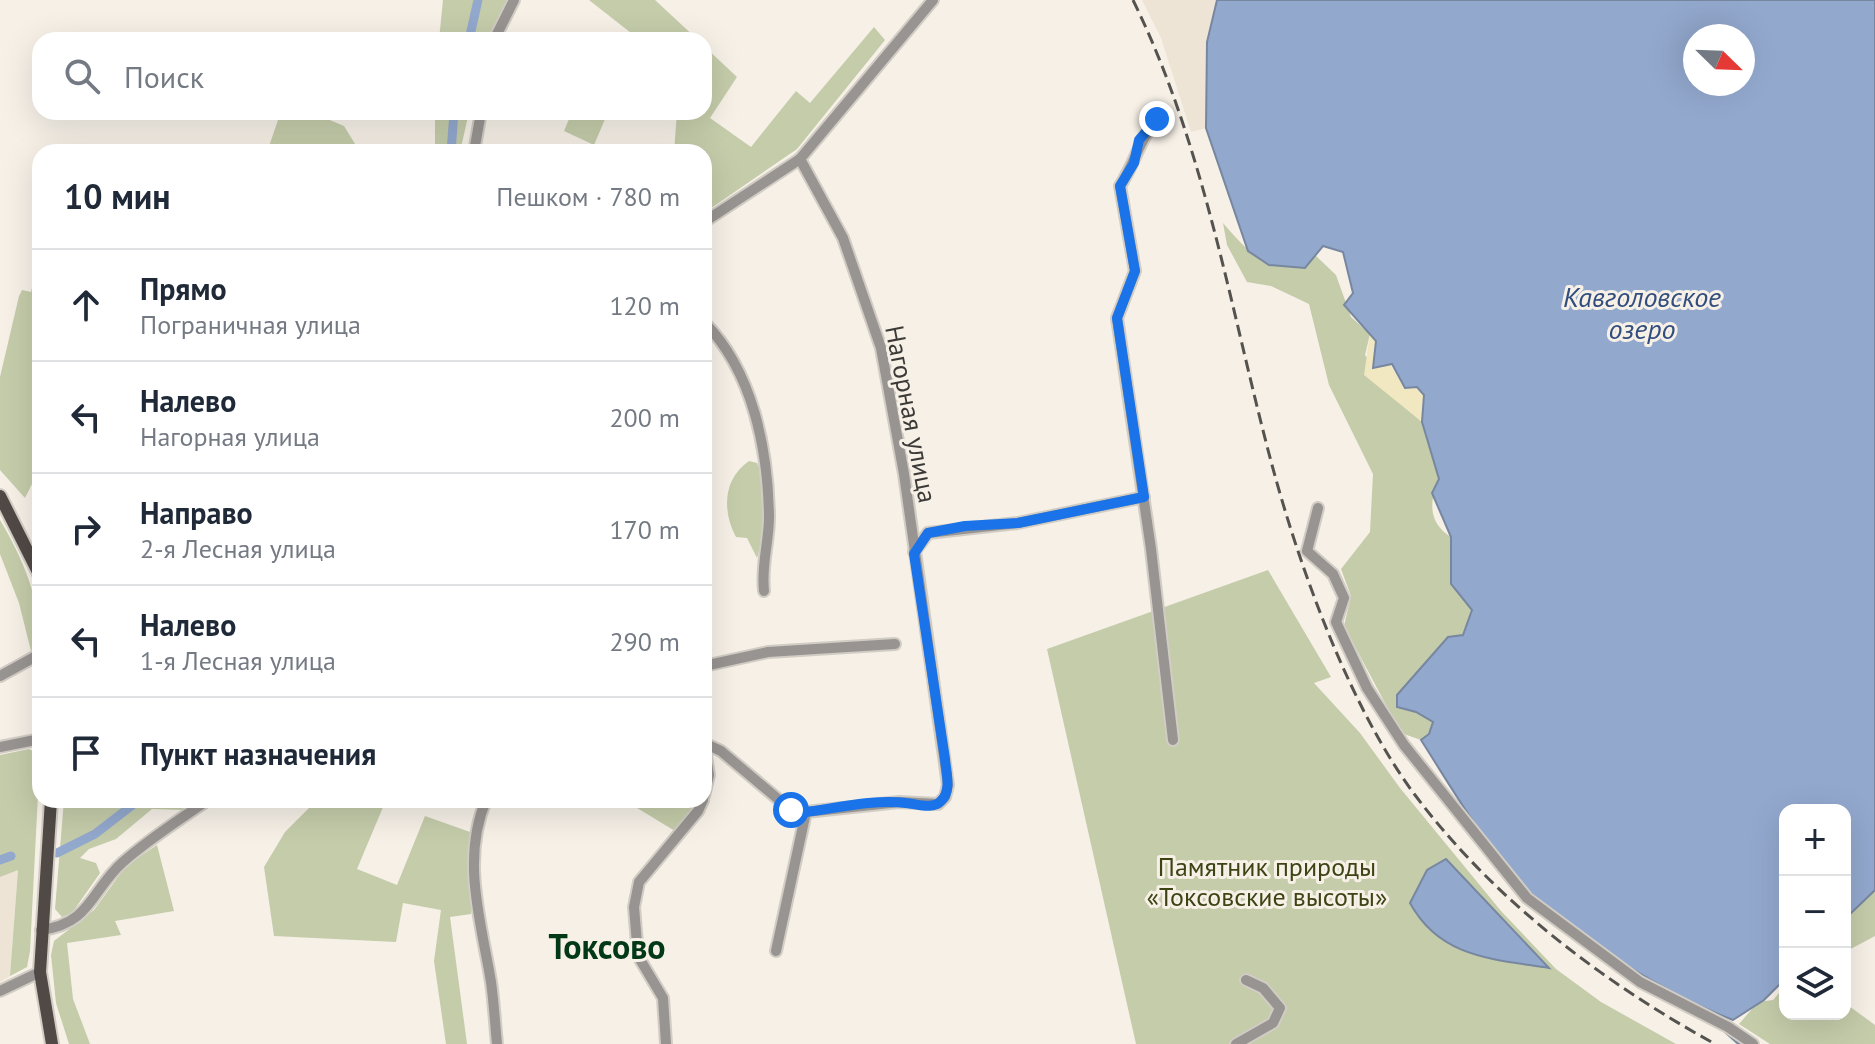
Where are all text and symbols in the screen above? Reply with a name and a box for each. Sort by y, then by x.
north arrow [1683,24,1755,96]
search box [32,32,712,120]
icon: search [60,54,104,98]
text: Поиск [124,57,204,96]
route end [1139,101,1175,137]
text: 10 мин [64,174,171,218]
text: Пешком · 780 m [496,180,680,213]
text: Прямо [140,269,227,308]
water label: Кавголовское озеро [1563,278,1721,347]
icon: ahead [64,283,108,327]
text: 120 m [609,289,680,322]
text: Пограничная улица [140,308,361,341]
street label: Нагорная улица [878,322,945,505]
text: Налево [140,381,236,420]
icon: left [64,395,108,439]
text: 200 m [609,401,680,434]
text: Нагорная улица [140,420,320,453]
text: Направо [140,493,253,532]
icon: right [64,507,108,551]
text: 170 m [609,513,680,546]
text: 2-я Лесная улица [140,532,336,565]
text: Налево [140,605,236,644]
icon: left [64,619,108,663]
text: 290 m [609,625,680,658]
text: 1-я Лесная улица [140,644,336,677]
icon: arrive [64,731,108,775]
text: Пункт назначения [140,734,376,773]
route start [773,792,809,828]
map controls [1779,804,1851,1020]
button: + [1779,804,1851,876]
park label: Памятник природы «Токсовские высоты» [1147,850,1387,913]
button: − [1779,876,1851,948]
district label: Токсово [548,924,666,968]
button: layers [1779,948,1851,1020]

